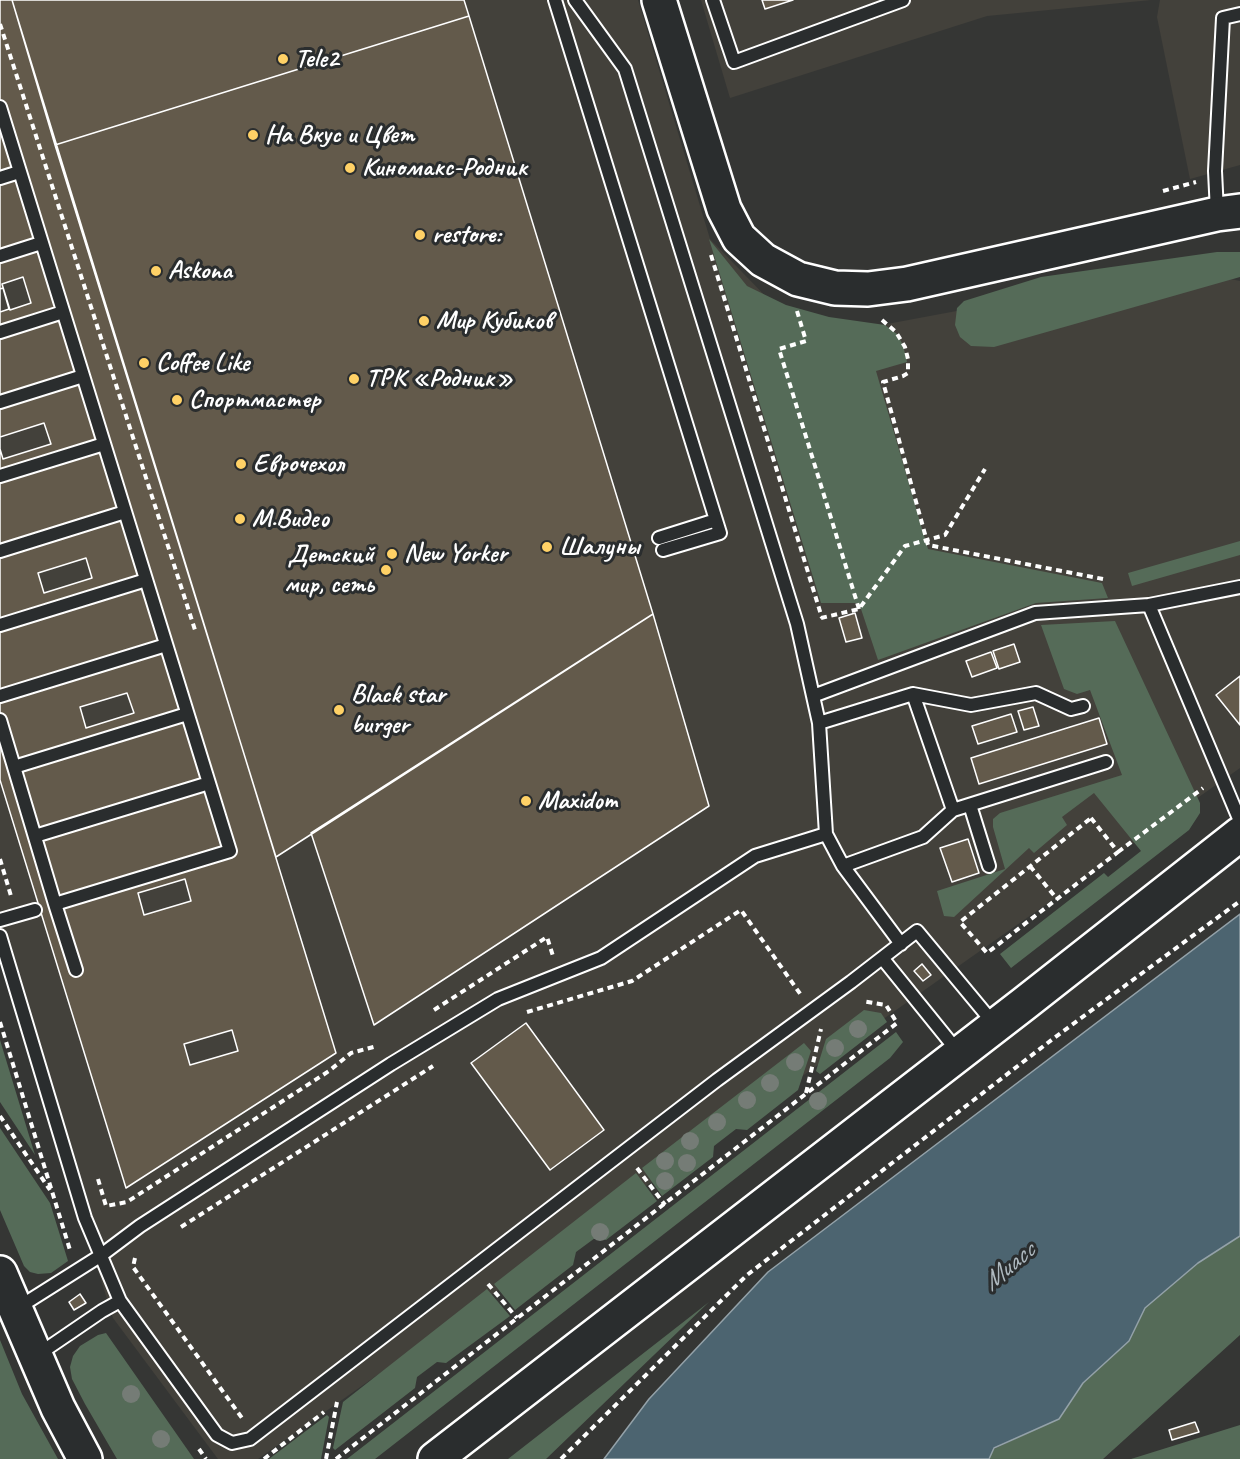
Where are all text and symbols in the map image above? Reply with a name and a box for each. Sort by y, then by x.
place label: Tele2 [295,43,339,75]
marker: Tele2 [276,52,290,66]
place label: На Вкус и Цвет [265,119,414,151]
marker: На Вкус и Цвет [246,128,260,142]
place label: Киномакс-Родник [362,152,527,184]
marker: Киномакс-Родник [343,161,357,175]
place label: restore: [432,219,500,251]
marker: restore: [413,228,427,242]
place label: Askona [168,255,232,287]
marker: Askona [149,264,163,278]
place label: Мир Кубиков [436,305,553,337]
marker: Мир Кубиков [417,314,431,328]
place label: Coffee Like [156,347,249,379]
marker: Coffee Like [137,356,151,370]
place label: ТРК «Родник» [366,363,513,395]
marker: ТРК «Родник» [347,372,361,386]
place label: Спортмастер [189,384,320,416]
marker: Спортмастер [170,393,184,407]
place label: Еврочехол [253,448,344,480]
marker: Еврочехол [234,457,248,471]
place label: М.Видео [252,503,329,535]
marker: М.Видео [233,512,247,526]
place label: Шалуны [559,531,640,563]
place label: New Yorker [404,538,507,570]
place label: Детский мир, сеть [284,539,374,600]
marker: Шалуны [540,540,554,554]
marker: New Yorker [385,547,399,561]
marker: Детский мир, сеть [379,563,393,577]
place label: Black star burger [351,679,445,740]
marker: Black star burger [332,703,346,717]
place label: Maxidom [538,785,617,817]
marker: Maxidom [519,794,533,808]
water label: Миасс [976,1236,1042,1298]

